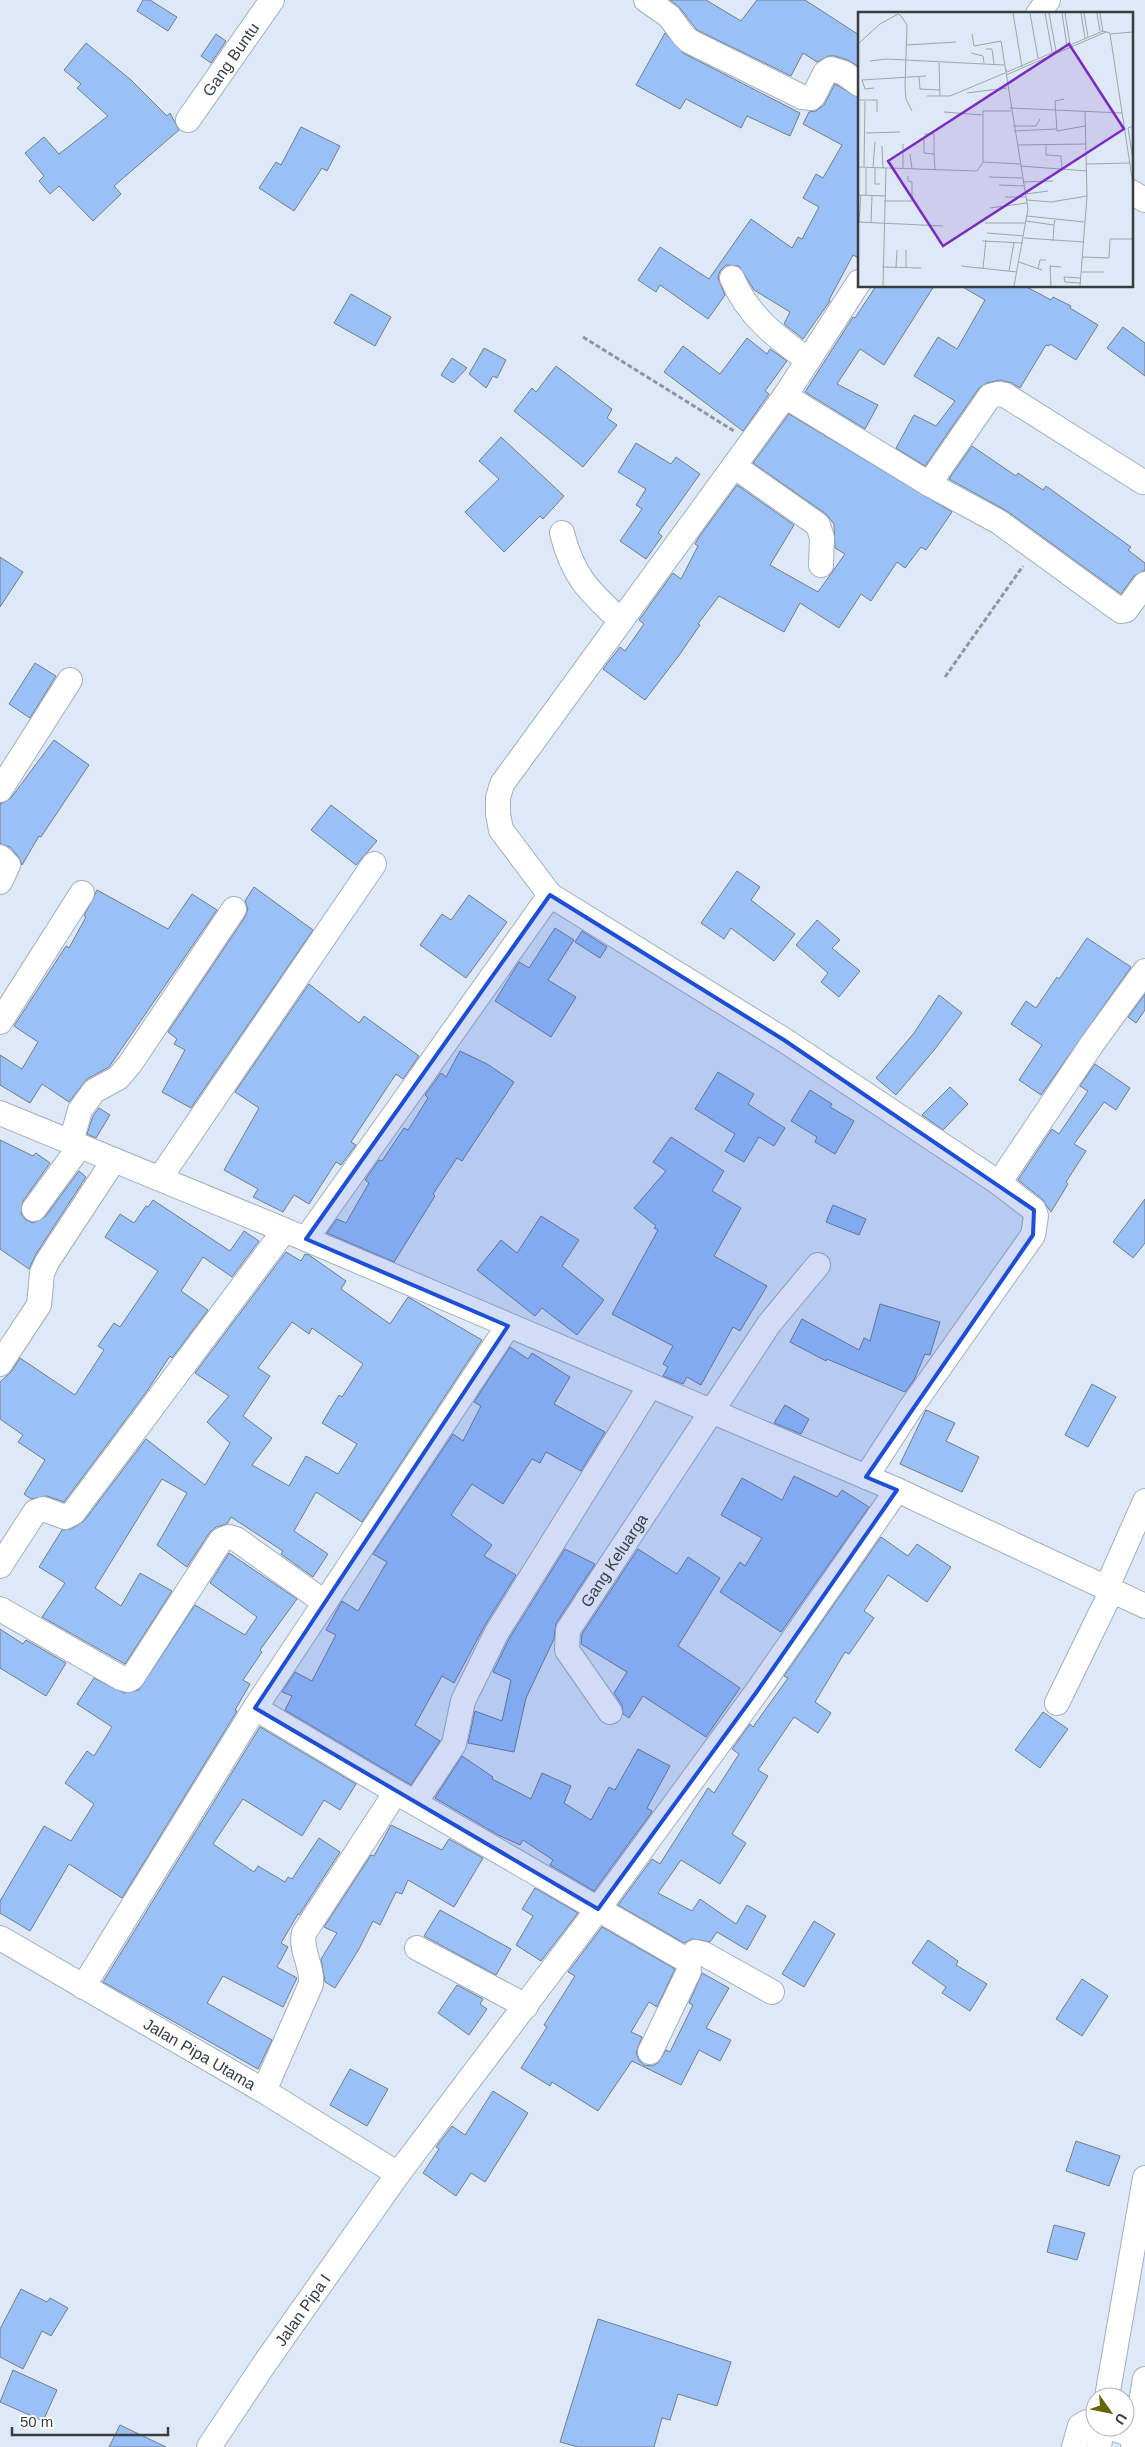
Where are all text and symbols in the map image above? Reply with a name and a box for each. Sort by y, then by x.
inset map [858,12,1132,288]
street label: Gang Buntu [199,20,262,100]
street label: Gang Keluarga [578,1511,651,1610]
street label: Jalan Pipa Utama [141,2015,259,2093]
street label: Jalan Pipa I [272,2271,334,2349]
north arrow [1085,2387,1135,2437]
scale bar [12,2404,169,2436]
text: U [1111,2410,1130,2428]
text: 50 m [20,2413,53,2430]

